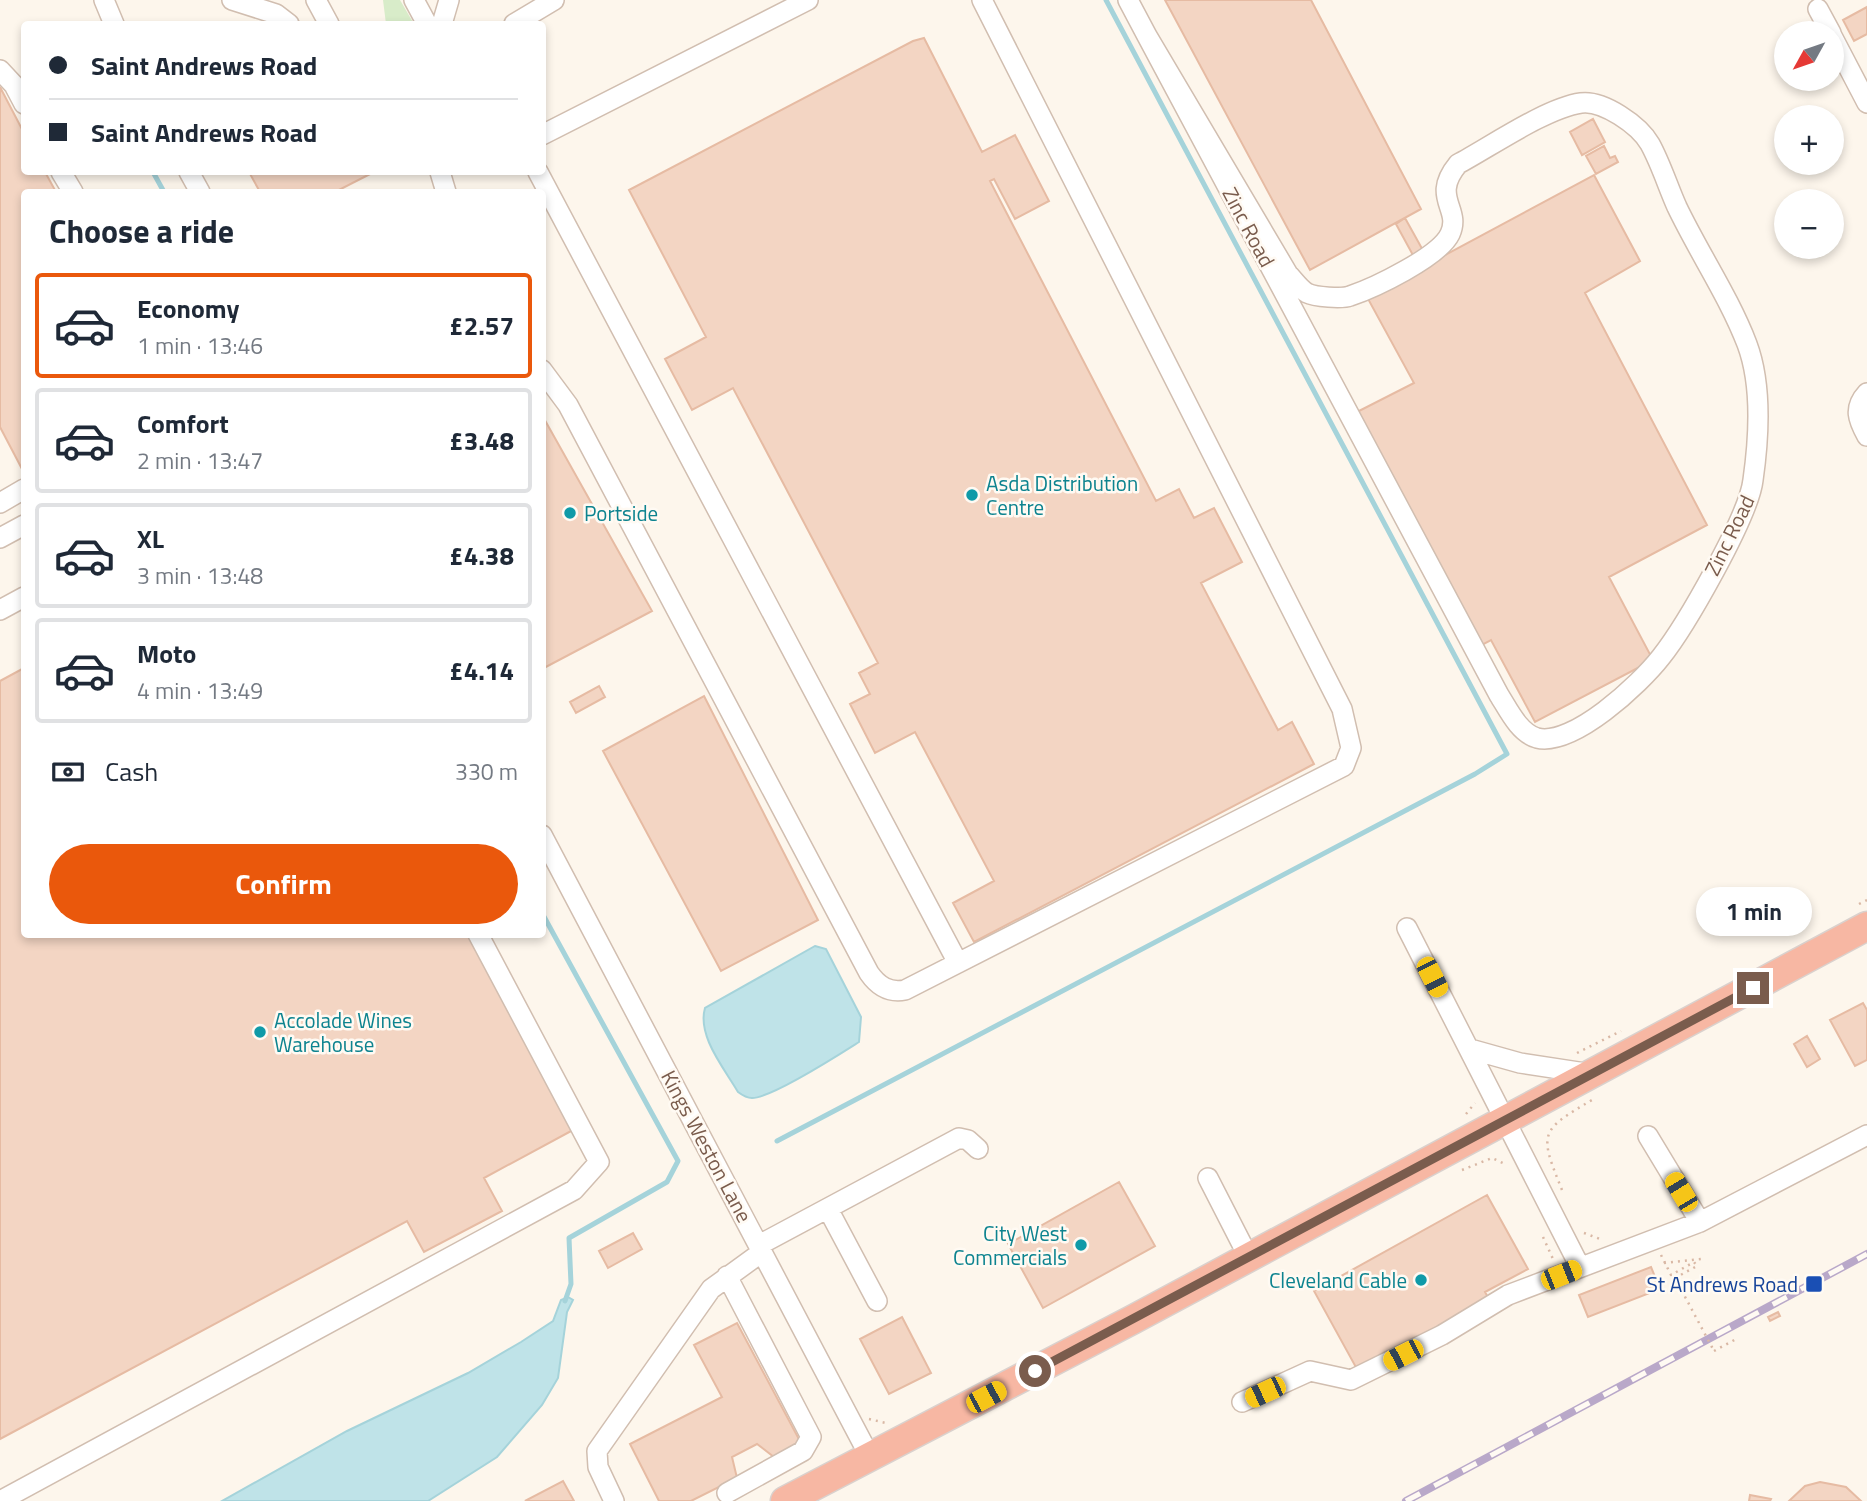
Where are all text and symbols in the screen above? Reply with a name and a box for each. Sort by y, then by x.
north arrow [1774,21,1844,91]
map controls [1774,21,1844,259]
text: Saint Andrews Road [91,46,317,85]
button: + [1774,105,1844,175]
text: Saint Andrews Road [91,113,317,152]
street label: Zinc Road [1215,181,1283,273]
button: − [1774,189,1844,259]
text: Choose a ride [49,207,234,255]
text: Economy [137,289,239,328]
icon: car [53,294,116,357]
text: £2.57 [449,306,514,345]
text: 1 min · 13:46 [137,328,263,363]
text: Comfort [137,404,229,443]
icon: car [53,409,116,472]
text: £3.48 [449,421,514,460]
text: 2 min · 13:47 [137,443,263,478]
place label: Asda Distribution Centre [986,467,1138,523]
marker: Asda Distribution Centre [964,487,980,503]
street label: Zinc Road [1696,489,1762,581]
place label: Portside [584,497,658,529]
marker: Portside [562,505,578,521]
text: XL [137,519,164,558]
icon: car [53,524,116,587]
text: £4.38 [449,536,514,575]
text: 3 min · 13:48 [137,558,263,593]
text: Moto [137,634,196,673]
icon: car [53,639,116,702]
text: £4.14 [449,651,514,690]
text: 4 min · 13:49 [137,673,263,708]
text: Cash [105,752,158,791]
icon: cash [49,753,87,791]
text: 330 m [455,754,518,789]
button: Confirm [49,844,518,924]
callout: 1 min [1695,886,1811,936]
text: 1 min [1726,894,1782,929]
car [1414,954,1451,1000]
route end [1737,972,1769,1004]
place label: Accolade Wines Warehouse [274,1004,412,1060]
marker: Accolade Wines Warehouse [252,1024,268,1040]
street label: Kings Weston Lane [653,1064,761,1228]
car [1662,1169,1701,1215]
place label: City West Commercials [953,1217,1068,1273]
marker: City West Commercials [1073,1237,1089,1253]
car [1538,1257,1585,1293]
place label: Cleveland Cable [1269,1264,1407,1296]
place label: St Andrews Road [1647,1268,1798,1300]
marker: Cleveland Cable [1413,1272,1429,1288]
marker: St Andrews Road [1804,1274,1824,1294]
car [1380,1336,1427,1374]
route start [1019,1355,1051,1387]
car [1242,1374,1289,1410]
car [963,1378,1010,1416]

